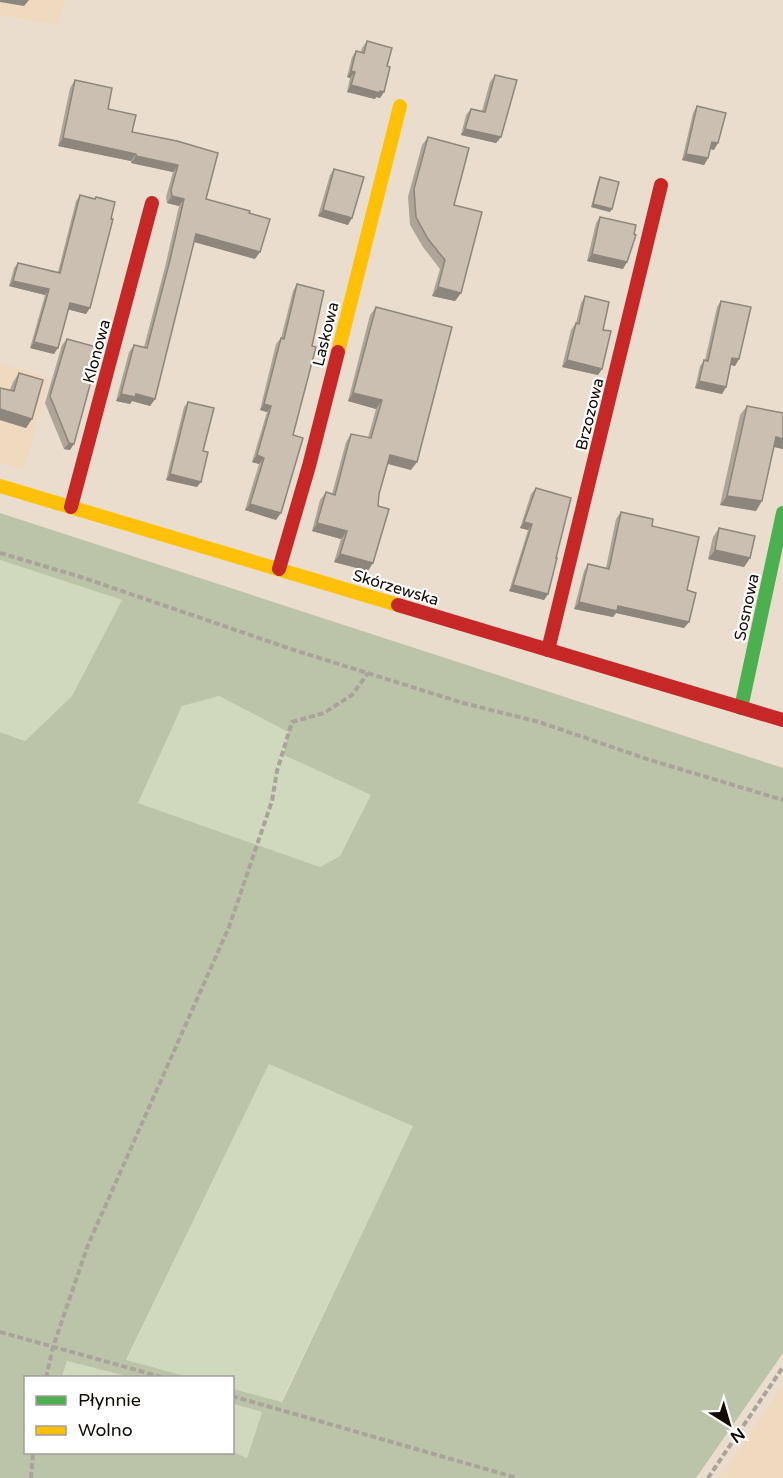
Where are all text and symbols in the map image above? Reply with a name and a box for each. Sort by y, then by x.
street label: Laskowa [308,300,344,369]
street label: Klonowa [79,317,115,385]
street label: Brzozowa [571,376,609,453]
street label: Skórzewska [350,565,441,611]
street label: Sosnowa [730,572,764,643]
legend [24,1376,234,1454]
text: Płynnie [78,1389,141,1411]
north arrow [699,1394,759,1454]
text: Wolno [78,1419,133,1441]
text: N [726,1423,749,1447]

